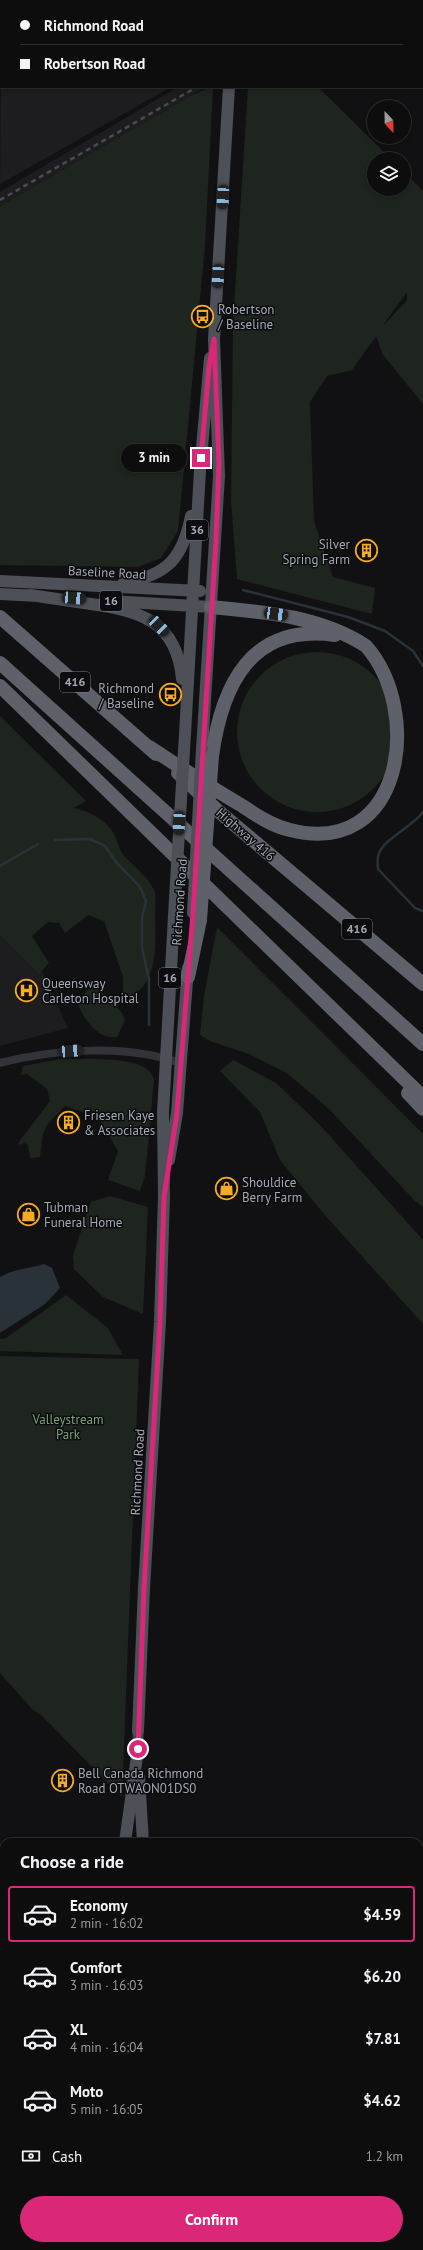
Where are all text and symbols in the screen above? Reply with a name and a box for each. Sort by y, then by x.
text: Richmond Road [44,16,144,35]
text: Robertson Road [44,54,145,73]
north arrow [367,100,411,144]
map controls [367,100,411,196]
button: layers [367,152,411,196]
car [216,185,230,209]
car [211,264,225,288]
place label: Robertson / Baseline [217,301,274,333]
bus stop icon: Robertson / Baseline [190,303,216,329]
callout: 3 min [121,444,187,472]
text: 3 min [138,449,170,466]
route end [192,449,210,467]
road number: 36 [186,520,208,540]
place label: Silver Spring Farm [282,536,351,568]
building icon: Silver Spring Farm [353,538,379,564]
street label: Baseline Road [68,562,146,583]
car [62,591,86,605]
road number: 16 [100,591,122,611]
car [263,606,289,622]
car [146,613,172,639]
road number: 416 [60,672,90,692]
place label: Richmond / Baseline [98,680,154,712]
bus stop icon: Richmond / Baseline [157,682,183,708]
street label: Highway 416 [213,804,279,865]
car [172,811,186,835]
street label: Richmond Road [168,858,191,946]
road number: 416 [342,919,372,939]
road number: 16 [159,968,181,988]
place label: Queensway Carleton Hospital [42,975,139,1007]
hospital icon: Queensway Carleton Hospital [13,977,39,1003]
car [59,1044,83,1058]
place label: Friesen Kaye & Associates [84,1107,155,1139]
building icon: Friesen Kaye & Associates [56,1109,82,1135]
place label: Shouldice Berry Farm [242,1174,302,1206]
shop icon: Shouldice Berry Farm [213,1176,239,1202]
place label: Tubman Funeral Home [44,1199,122,1231]
shop icon: Tubman Funeral Home [16,1201,42,1227]
park label: Valleystream Park [31,1411,104,1443]
street label: Richmond Road [127,1428,148,1516]
route start [129,1740,147,1758]
place label: Bell Canada Richmond Road OTWAON01DS0 [78,1765,203,1797]
building icon: Bell Canada Richmond Road OTWAON01DS0 [49,1767,75,1793]
text: Choose a ride [20,1850,124,1873]
icon: car [22,1896,58,1932]
text: Economy [70,1896,128,1915]
text: $4.59 [363,1905,401,1924]
text: 2 min · 16:02 [70,1915,143,1932]
icon: car [22,1958,58,1994]
text: Comfort [70,1958,122,1977]
text: $6.20 [363,1967,401,1986]
text: 3 min · 16:03 [70,1977,143,1994]
icon: car [22,2020,58,2056]
text: XL [70,2020,87,2039]
text: $7.81 [365,2029,401,2048]
text: 4 min · 16:04 [70,2039,143,2056]
icon: car [22,2082,58,2118]
text: Moto [70,2082,103,2101]
text: $4.62 [363,2091,401,2110]
text: 5 min · 16:05 [70,2101,143,2118]
icon: cash [20,2145,42,2167]
text: Cash [52,2147,82,2166]
text: 1.2 km [366,2148,403,2165]
button: Confirm [20,2196,403,2242]

